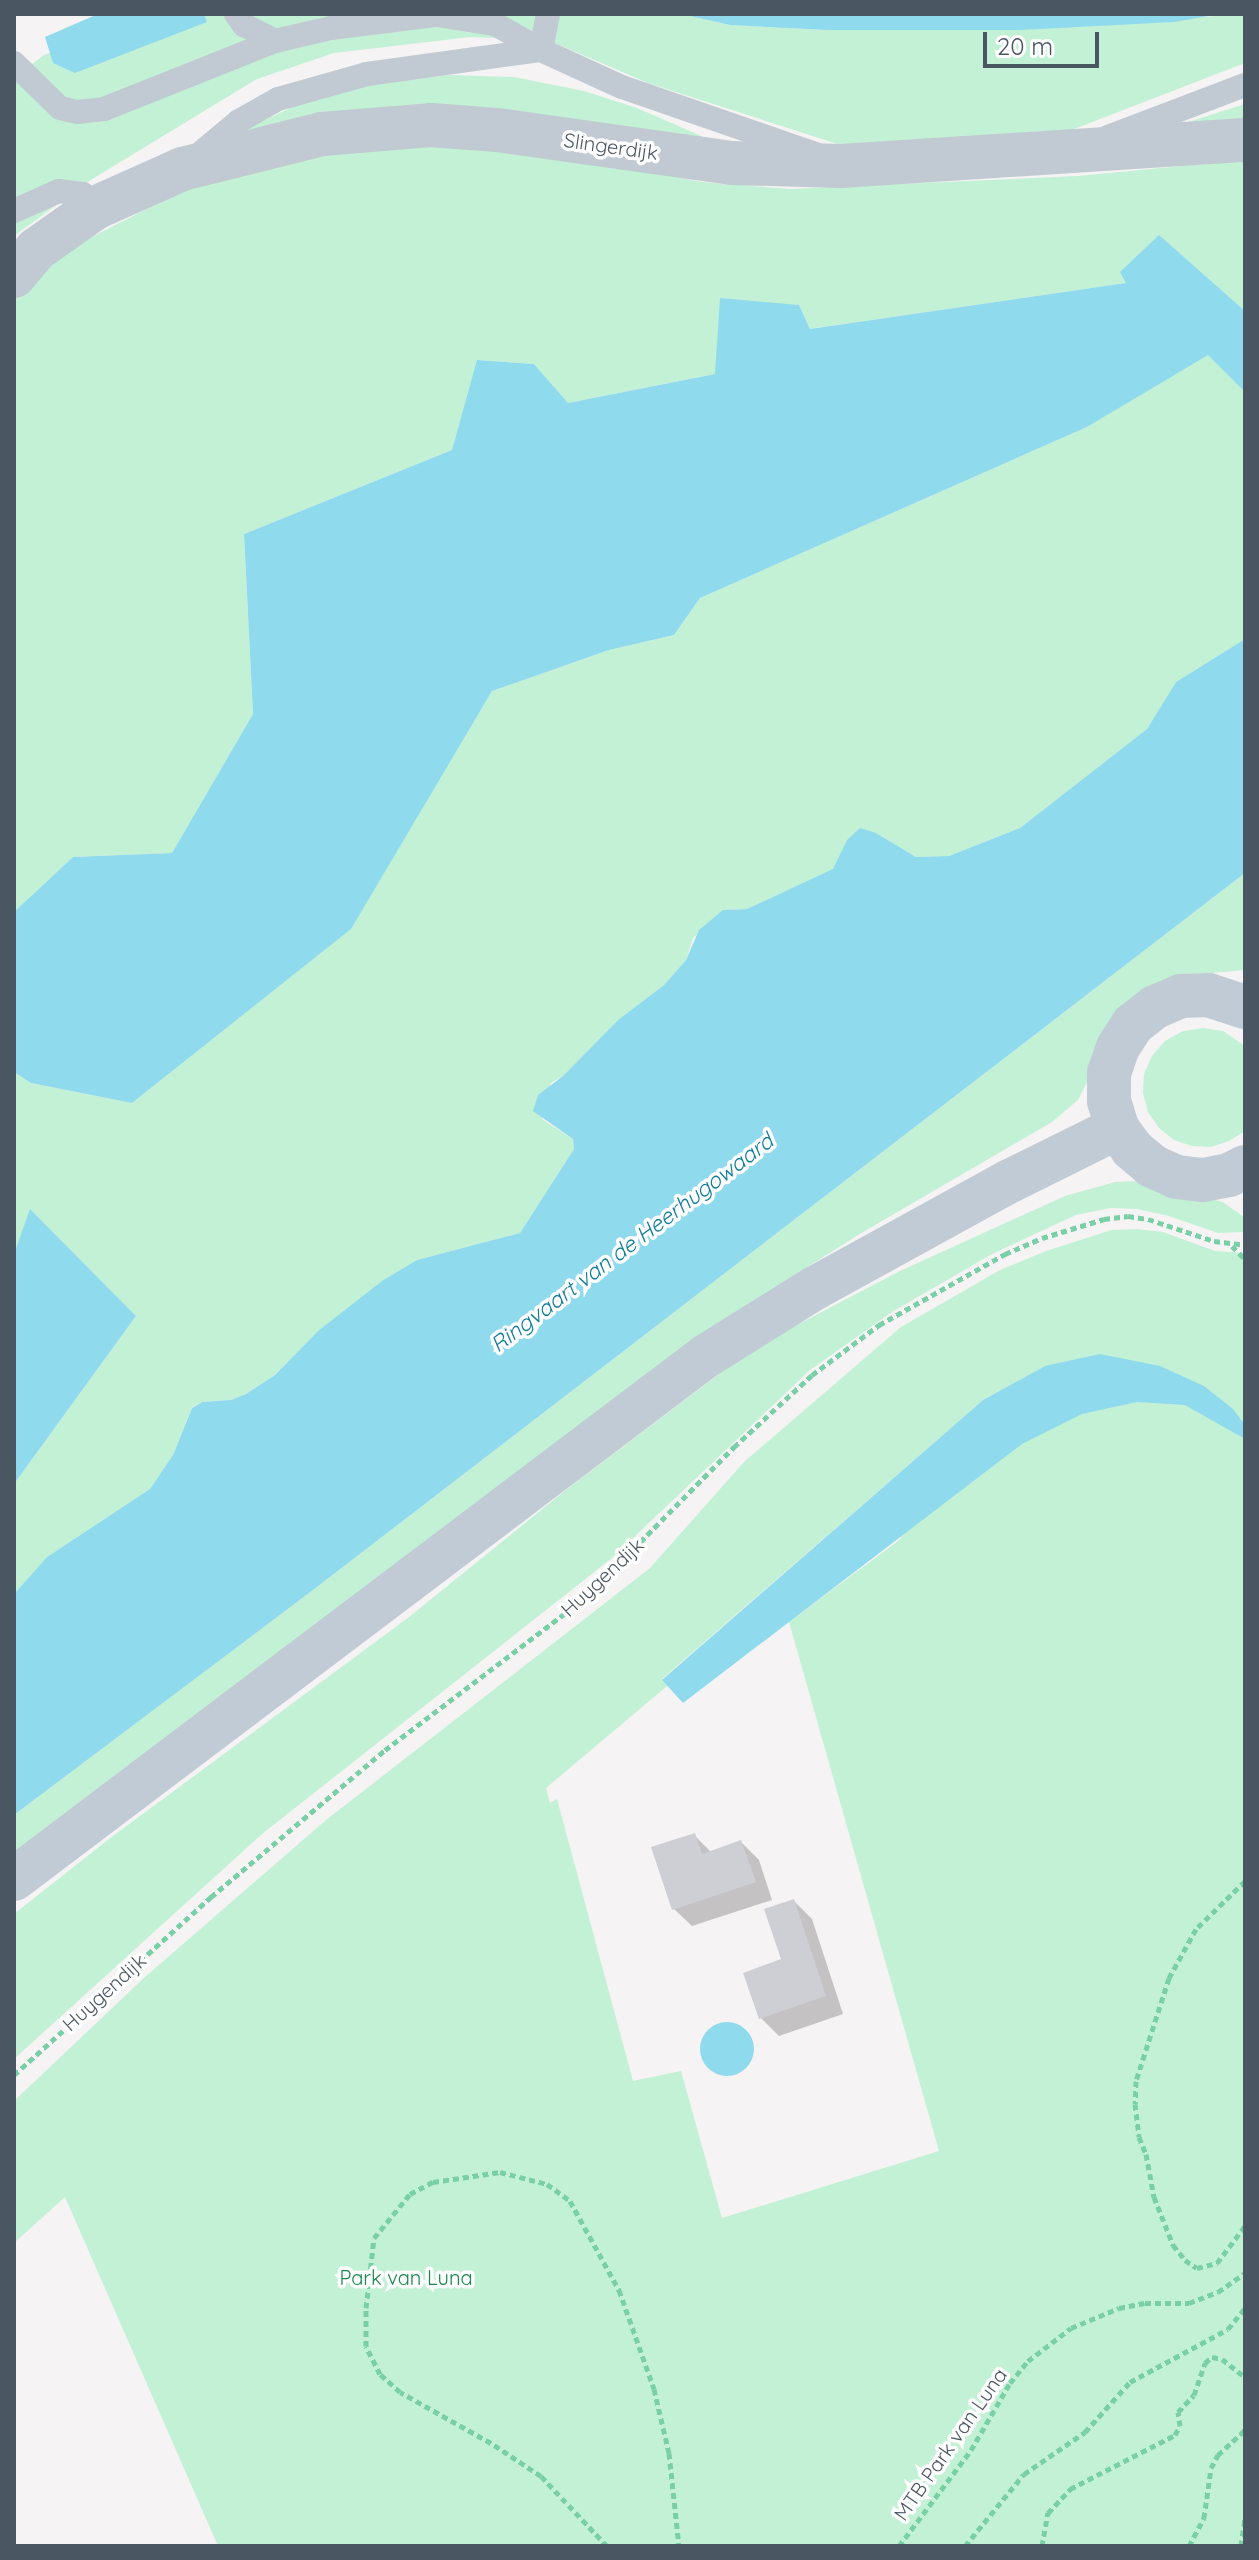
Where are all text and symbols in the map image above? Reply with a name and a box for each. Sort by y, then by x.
scale bar [987,16,1103,66]
text: 20 m [997,31,1053,61]
street label: Slingerdijk [562,128,660,164]
water label: Ringvaart van de Heerhugowaard [485,1128,779,1358]
street label: Huygendijk [556,1533,648,1621]
street label: Huygendijk [57,1948,151,2036]
park label: Park van Luna [339,2265,473,2289]
street label: MTB Park van Luna [888,2363,1012,2525]

